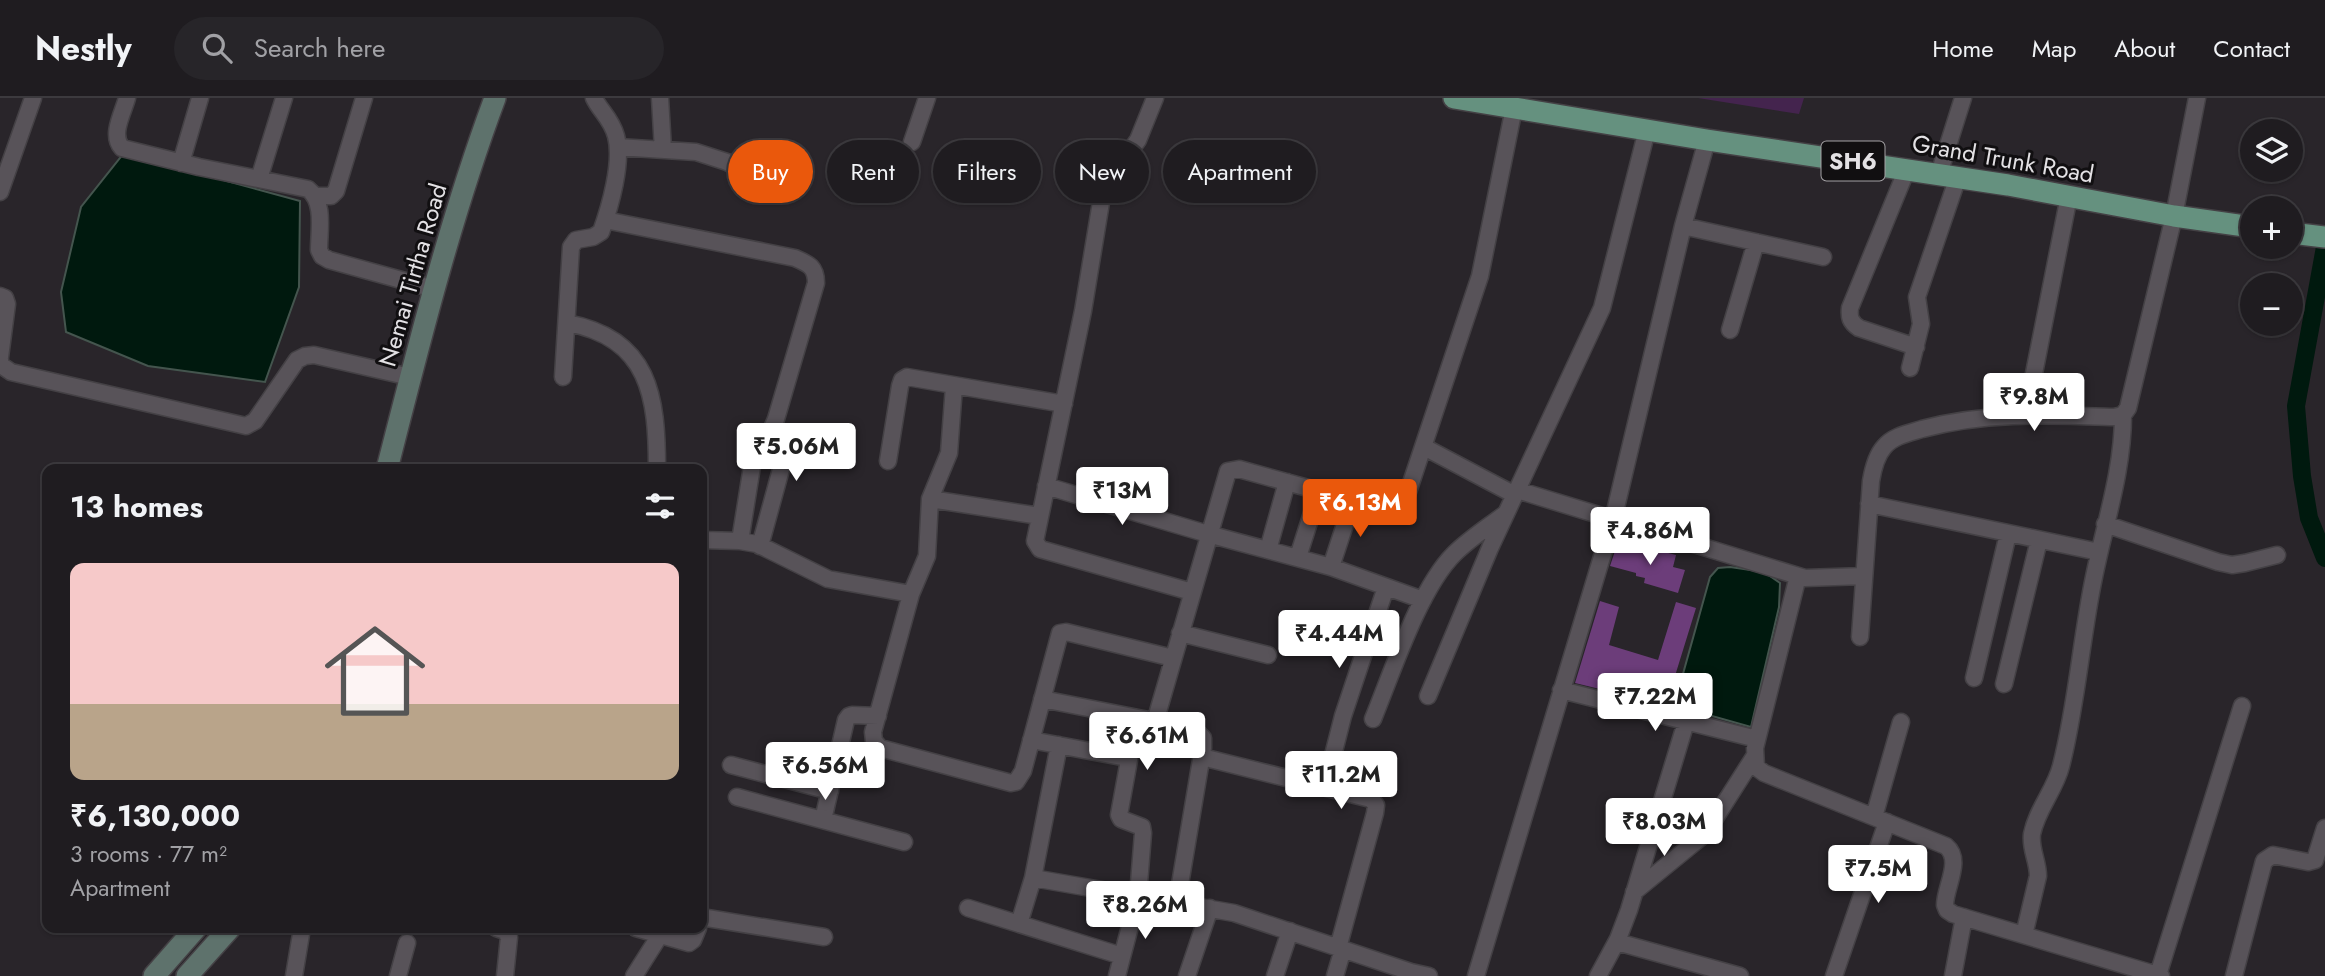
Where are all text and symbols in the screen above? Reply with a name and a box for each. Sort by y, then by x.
search box [174,17,664,80]
text: Nestly [35,25,132,72]
icon: search [198,29,236,67]
text: Search here [254,29,385,67]
text: Home [1932,31,1994,66]
text: Map [2032,31,2076,66]
text: About [2114,31,2175,66]
text: Contact [2213,31,2290,66]
map controls [2240,119,2303,336]
button: layers [2240,119,2303,182]
street label: Grand Trunk Road [1909,125,2097,192]
chip: Buy [728,140,813,203]
chip: Rent [827,140,919,203]
chip: Filters [933,140,1041,203]
chip: New [1055,140,1149,203]
chip: Apartment [1163,140,1316,203]
road number: SH6 [1822,142,1884,180]
street label: Nemai Tirtha Road [370,179,455,371]
button: + [2240,196,2303,259]
button: − [2240,273,2303,336]
pin: ₹9.8M [1985,374,2083,433]
text: ₹9.8M [1999,379,2069,413]
pin: ₹5.06M [739,424,853,483]
text: ₹5.06M [753,429,839,463]
pin: ₹13M [1081,468,1163,527]
text: ₹13M [1092,473,1152,507]
pin: ₹6.13M [1303,480,1417,539]
text: 13 homes [70,485,203,528]
text: ₹6.13M [1319,485,1401,519]
icon: filters [641,487,679,525]
pin: ₹4.86M [1593,508,1707,567]
text: ₹4.86M [1607,513,1693,547]
icon: home [312,608,438,734]
pin: ₹4.44M [1282,610,1396,670]
text: ₹4.44M [1294,616,1384,650]
pin: ₹7.22M [1598,674,1712,733]
text: ₹7.22M [1614,679,1696,713]
pin: ₹6.61M [1090,712,1204,772]
text: ₹6.61M [1105,718,1189,752]
pin: ₹6.56M [768,742,882,802]
text: ₹6.56M [782,748,868,782]
pin: ₹11.2M [1284,752,1398,811]
text: ₹11.2M [1301,757,1381,791]
text: ₹6,130,000 [70,794,240,837]
pin: ₹8.03M [1607,798,1721,858]
text: ₹8.03M [1622,804,1706,838]
text: 3 rooms · 77 m² [70,837,227,871]
pin: ₹7.5M [1829,846,1927,905]
text: ₹7.5M [1844,851,1912,885]
text: Apartment [70,871,170,905]
pin: ₹8.26M [1088,882,1202,941]
text: ₹8.26M [1102,887,1188,921]

